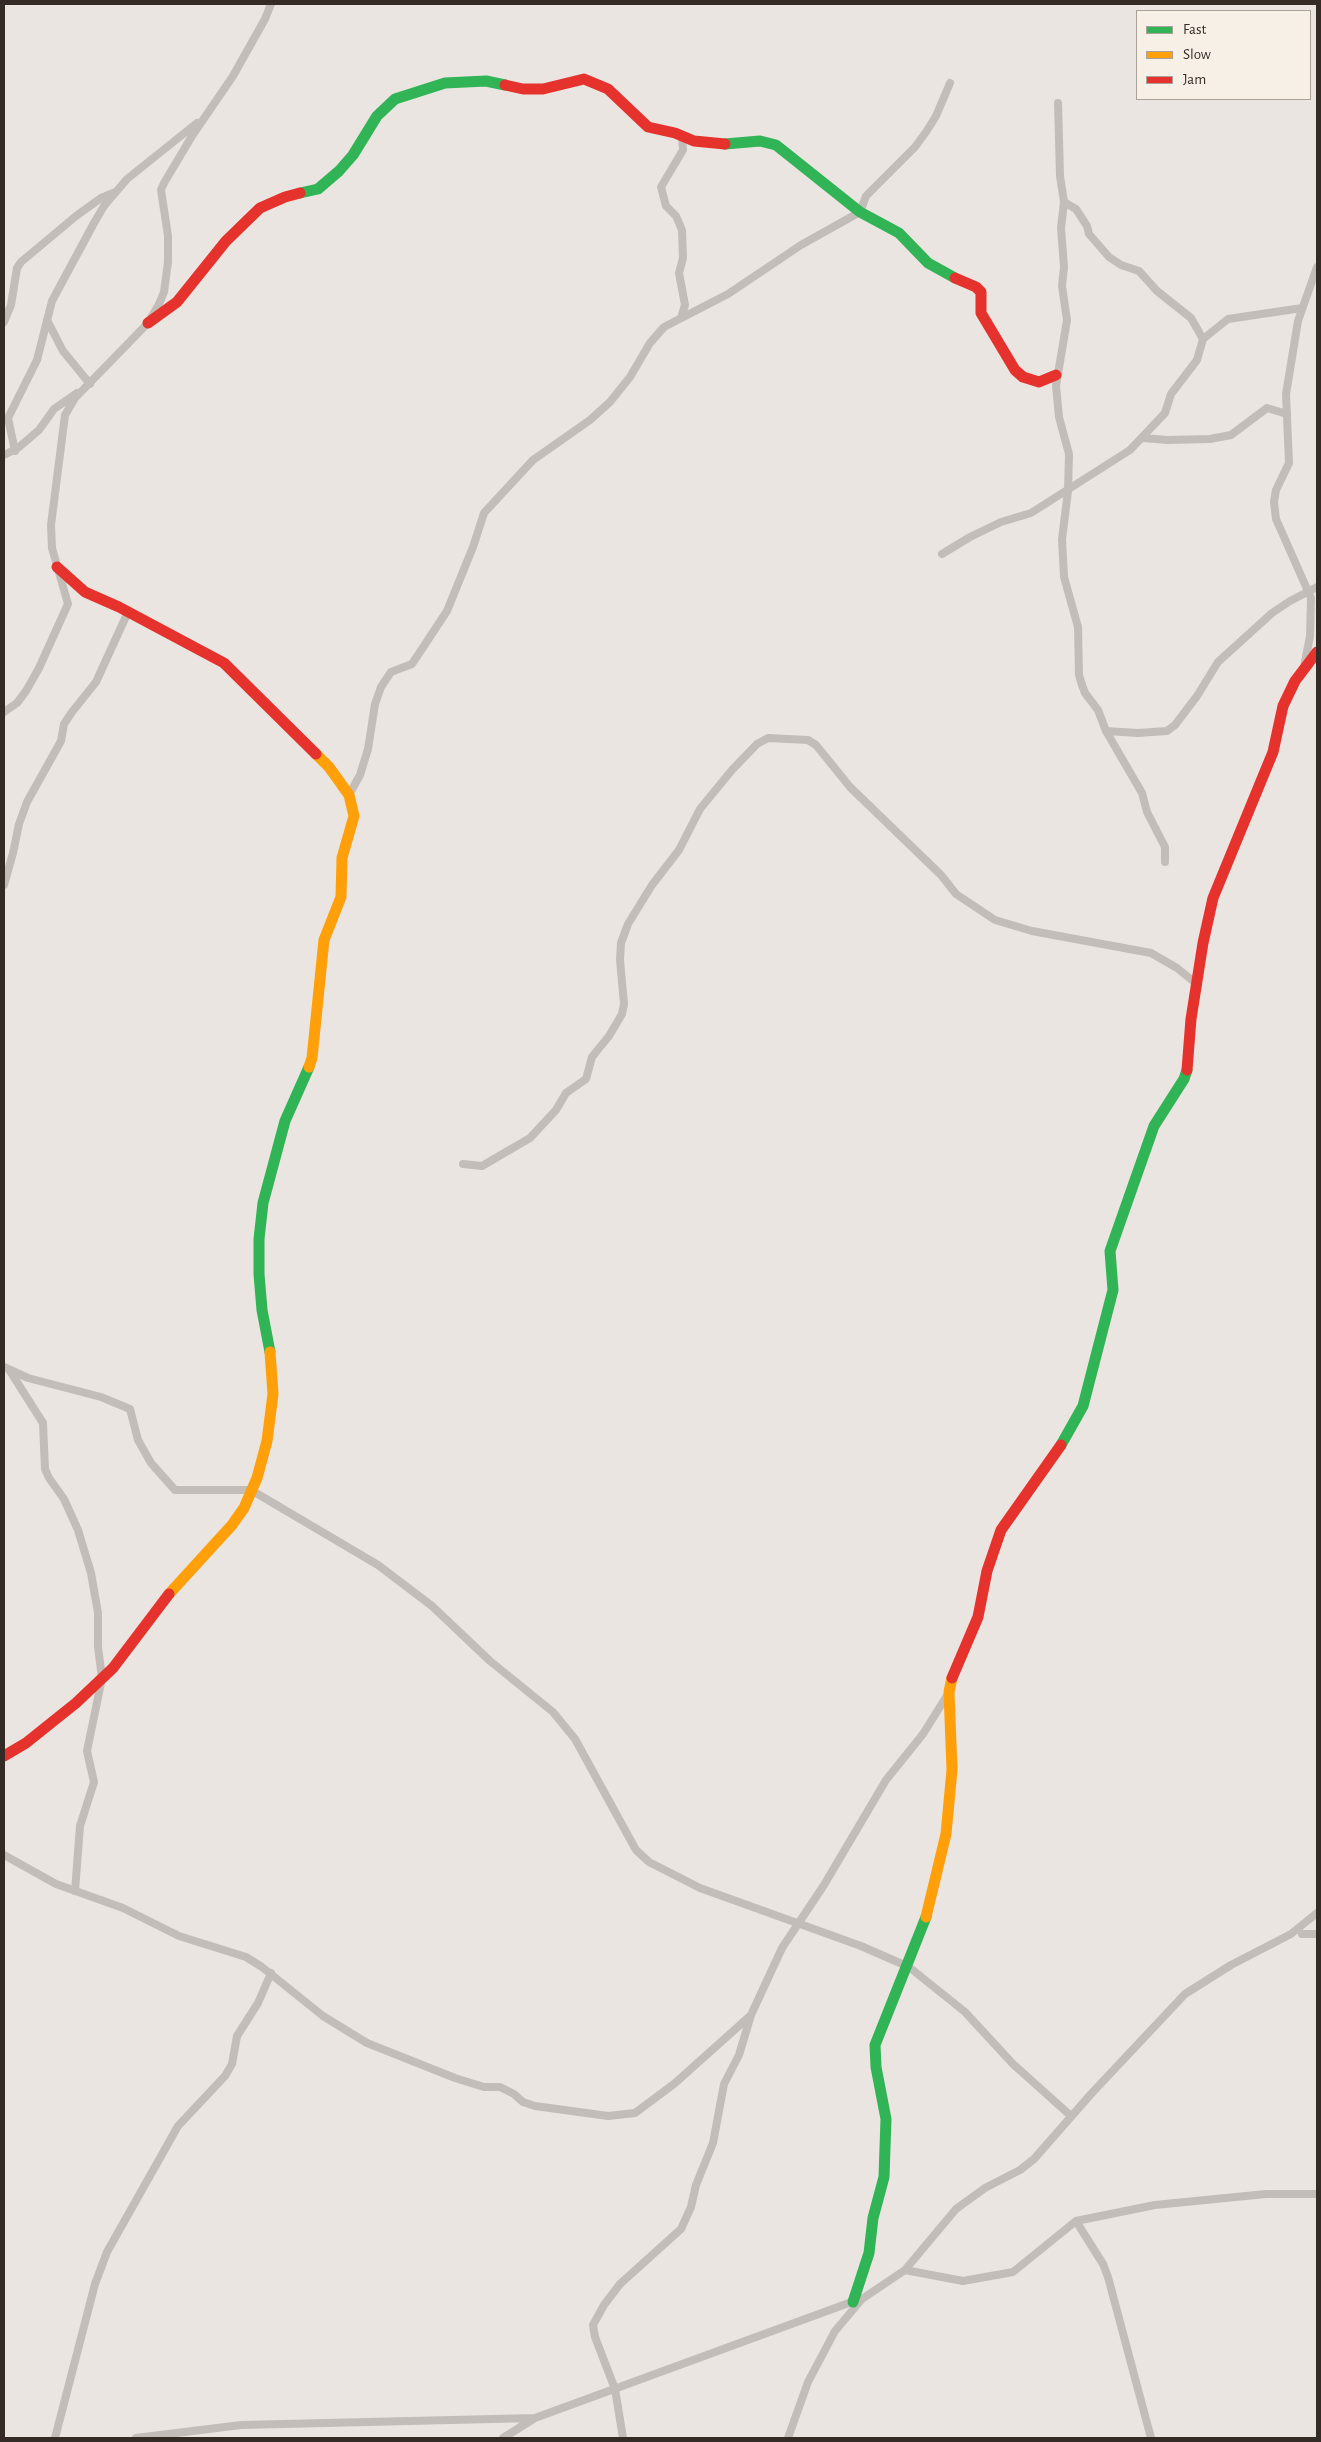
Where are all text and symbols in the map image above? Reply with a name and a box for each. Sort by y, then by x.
legend [1136,10,1311,100]
text: Fast [1183,22,1206,37]
text: Slow [1183,47,1211,62]
text: Jam [1183,72,1206,87]

